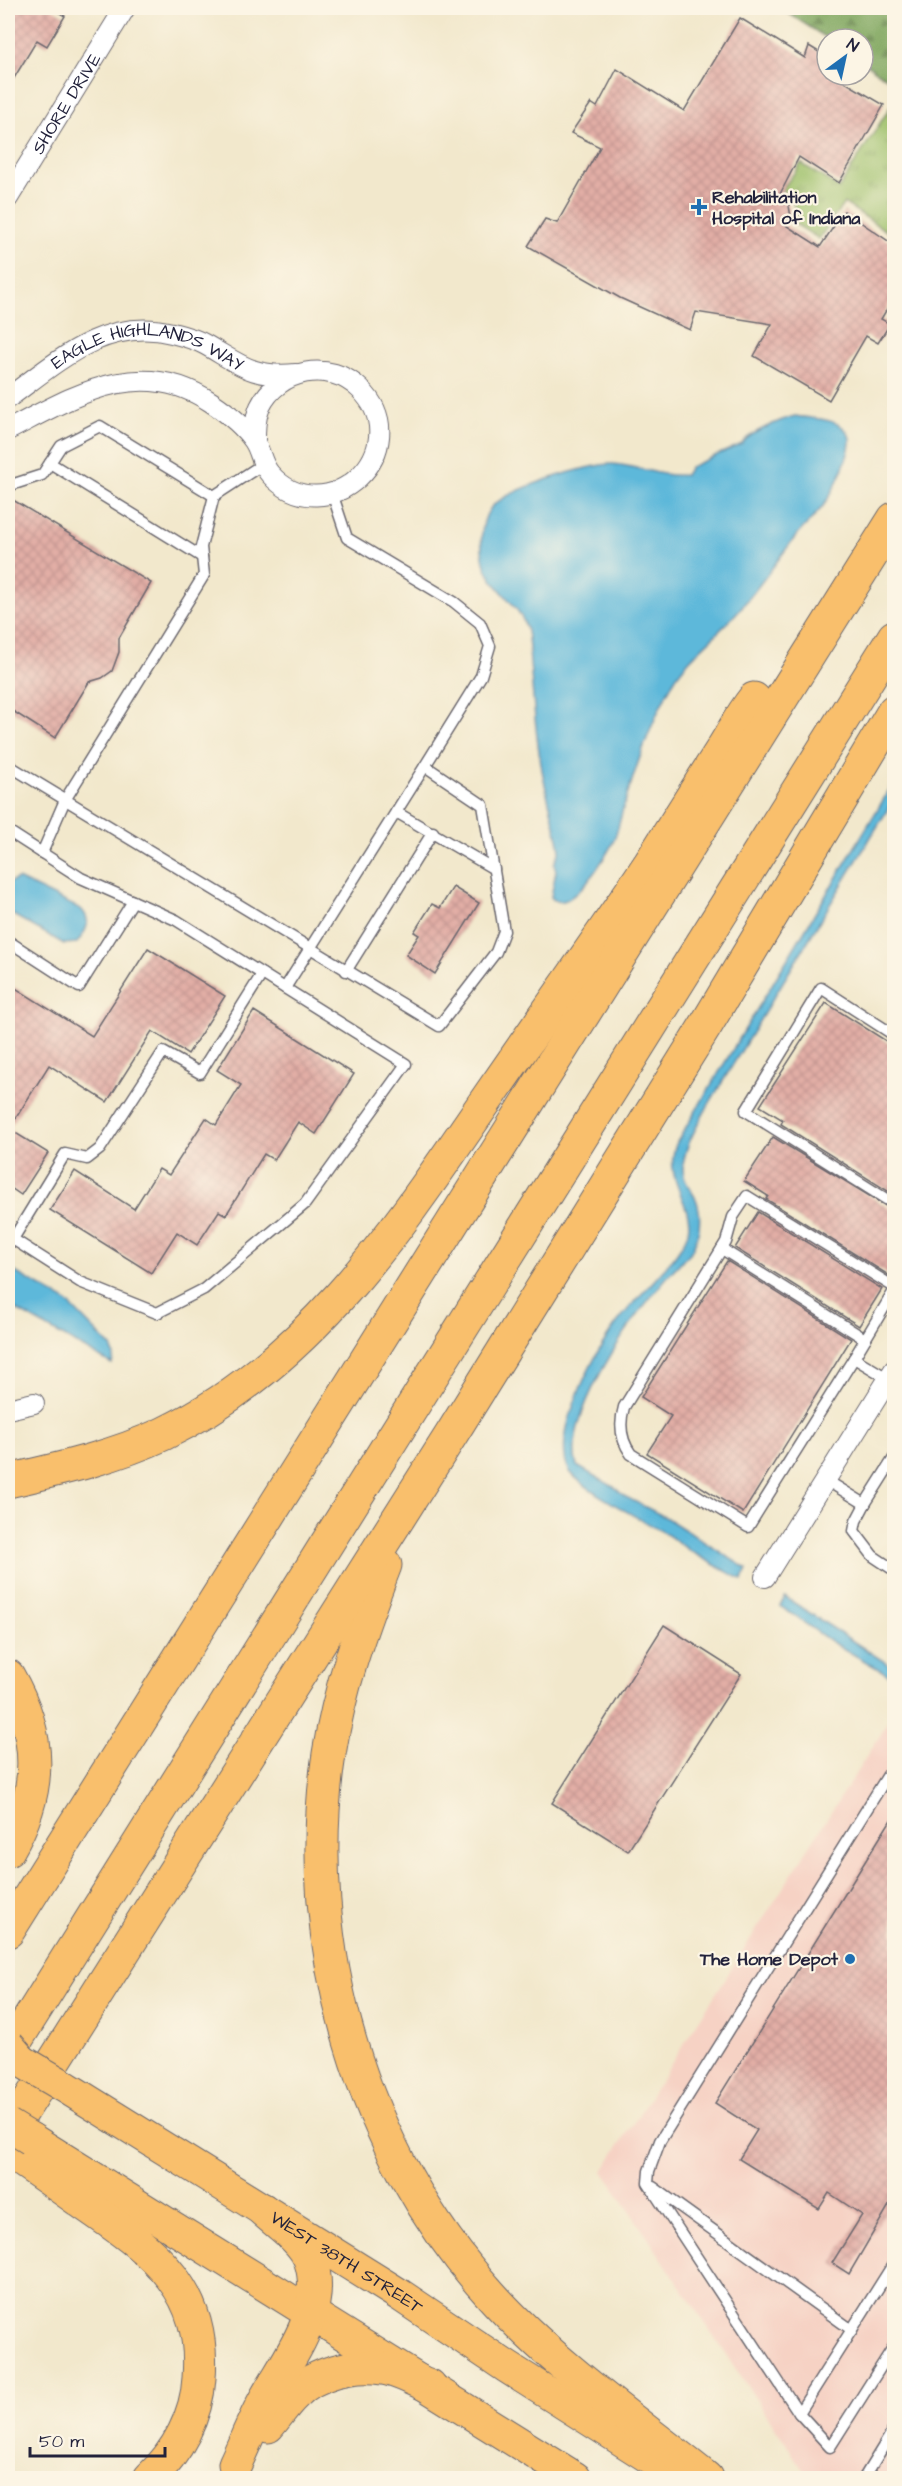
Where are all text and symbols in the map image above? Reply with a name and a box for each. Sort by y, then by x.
north arrow [815,27,875,87]
text: N [842,33,863,57]
street label: SHORE DRIVE [26,48,107,159]
place label: Rehabilitation Hospital of Indiana [712,185,861,231]
marker: Rehabilitation Hospital of Indiana [690,198,708,216]
text: EAGLE HIGHLANDS WAY [46,317,249,377]
street label: EAGLE HIGHLANDS WAY [46,359,252,381]
place label: The Home Depot [699,1947,839,1972]
marker: The Home Depot [843,1952,857,1966]
street label: WEST 38TH STREET [265,2205,429,2320]
scale bar [30,2420,165,2458]
text: 50 m [39,2429,84,2454]

